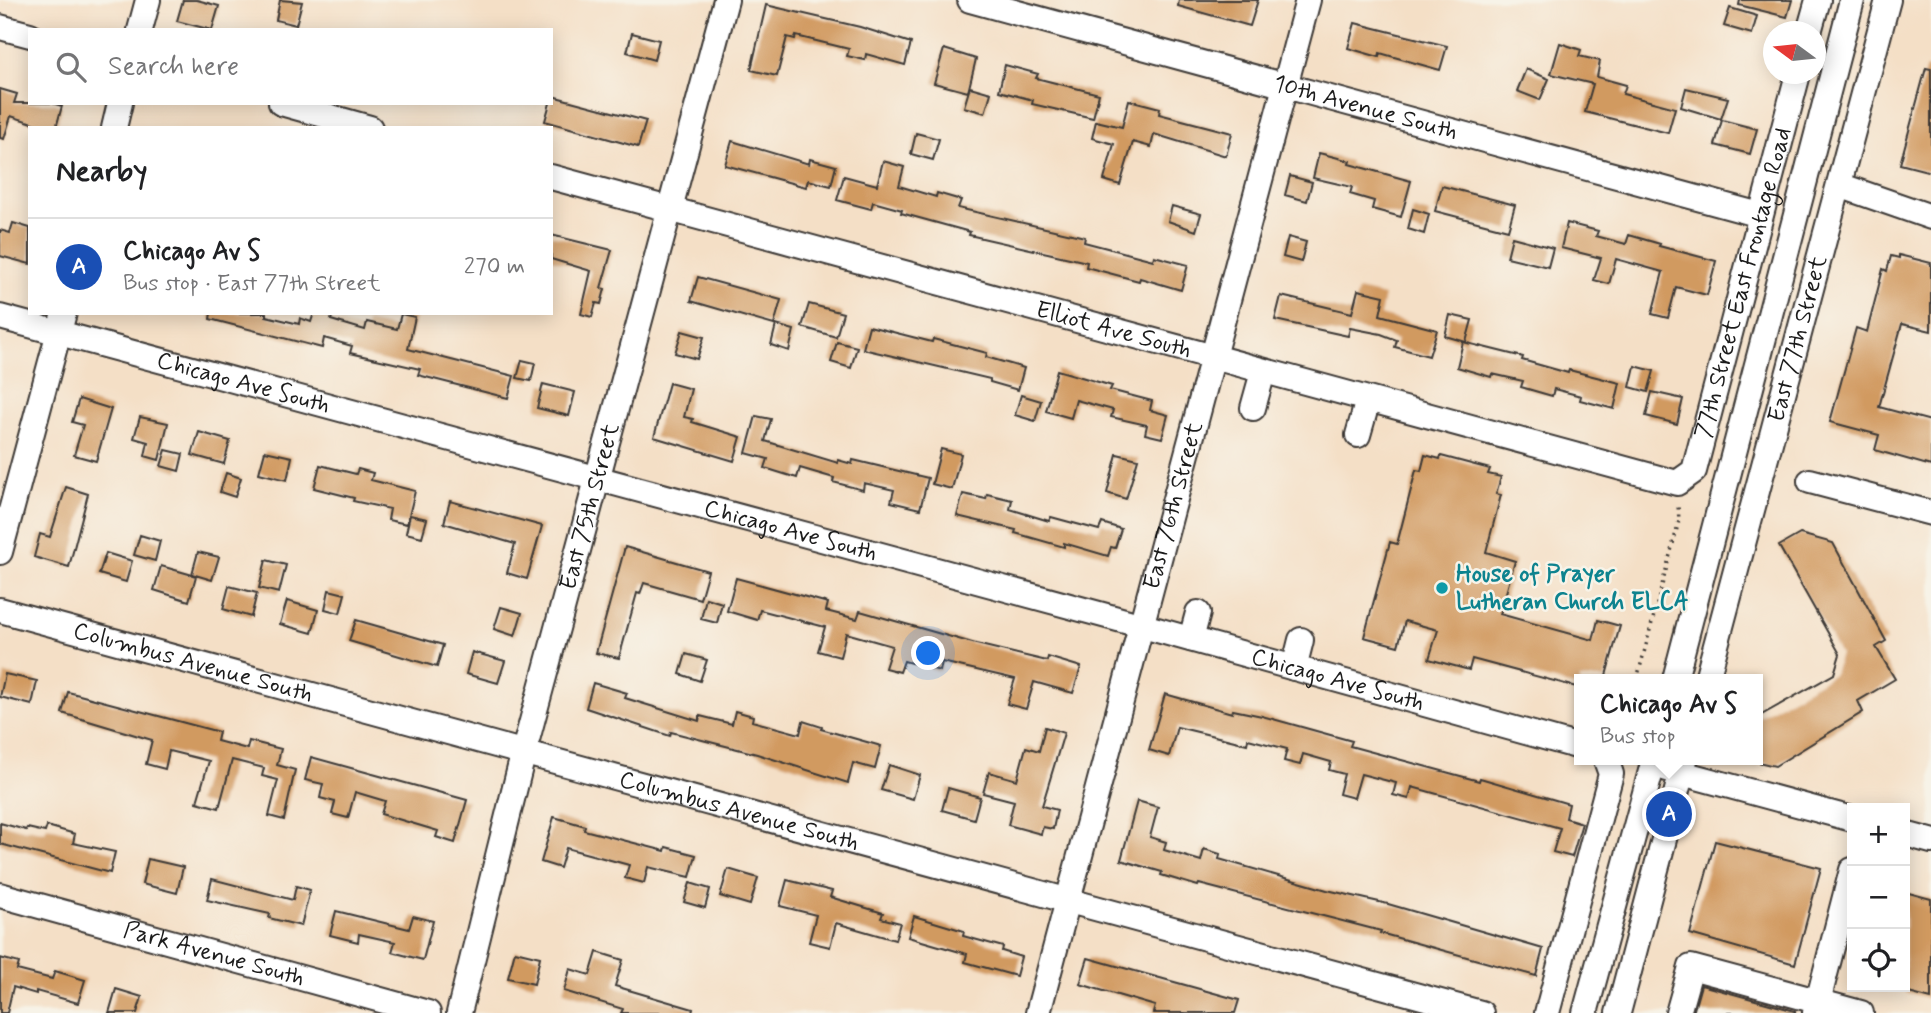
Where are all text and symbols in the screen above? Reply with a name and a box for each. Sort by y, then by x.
north arrow [1763,21,1826,84]
search box [28,28,553,105]
icon: search [52,48,90,86]
text: Search here [108,50,239,84]
street label: 10th Avenue South [1270,68,1461,147]
street label: 77th Street East Frontage Road [1688,124,1799,442]
text: Nearby [56,152,147,191]
text: Chicago Av S [123,235,261,269]
text: A [71,252,87,282]
text: 270 m [464,252,525,282]
street label: East 77th Street [1761,252,1835,425]
text: Bus stop · East 77th Street [123,269,381,299]
street label: Elliot Ave South [1032,294,1195,366]
street label: Chicago Ave South [153,345,333,421]
street label: East 76th Street [1136,419,1210,593]
street label: East 75th Street [552,420,627,594]
street label: Chicago Ave South [701,492,881,569]
place label: House of Prayer Lutheran Church ELCA [1456,559,1689,618]
marker: House of Prayer Lutheran Church ELCA [1434,580,1450,596]
street label: Columbus Avenue South [70,615,316,710]
your location [911,636,945,670]
street label: Chicago Ave South [1248,641,1428,719]
popup [1574,674,1763,765]
text: Chicago Av S [1600,688,1737,722]
text: Bus stop [1600,722,1676,752]
street label: Columbus Avenue South [616,764,862,859]
pin: A [1646,788,1692,840]
map controls [1847,803,1910,992]
button: + [1847,803,1910,866]
button: − [1847,866,1910,929]
street label: Park Avenue South [120,914,308,994]
button: locate [1847,929,1910,992]

